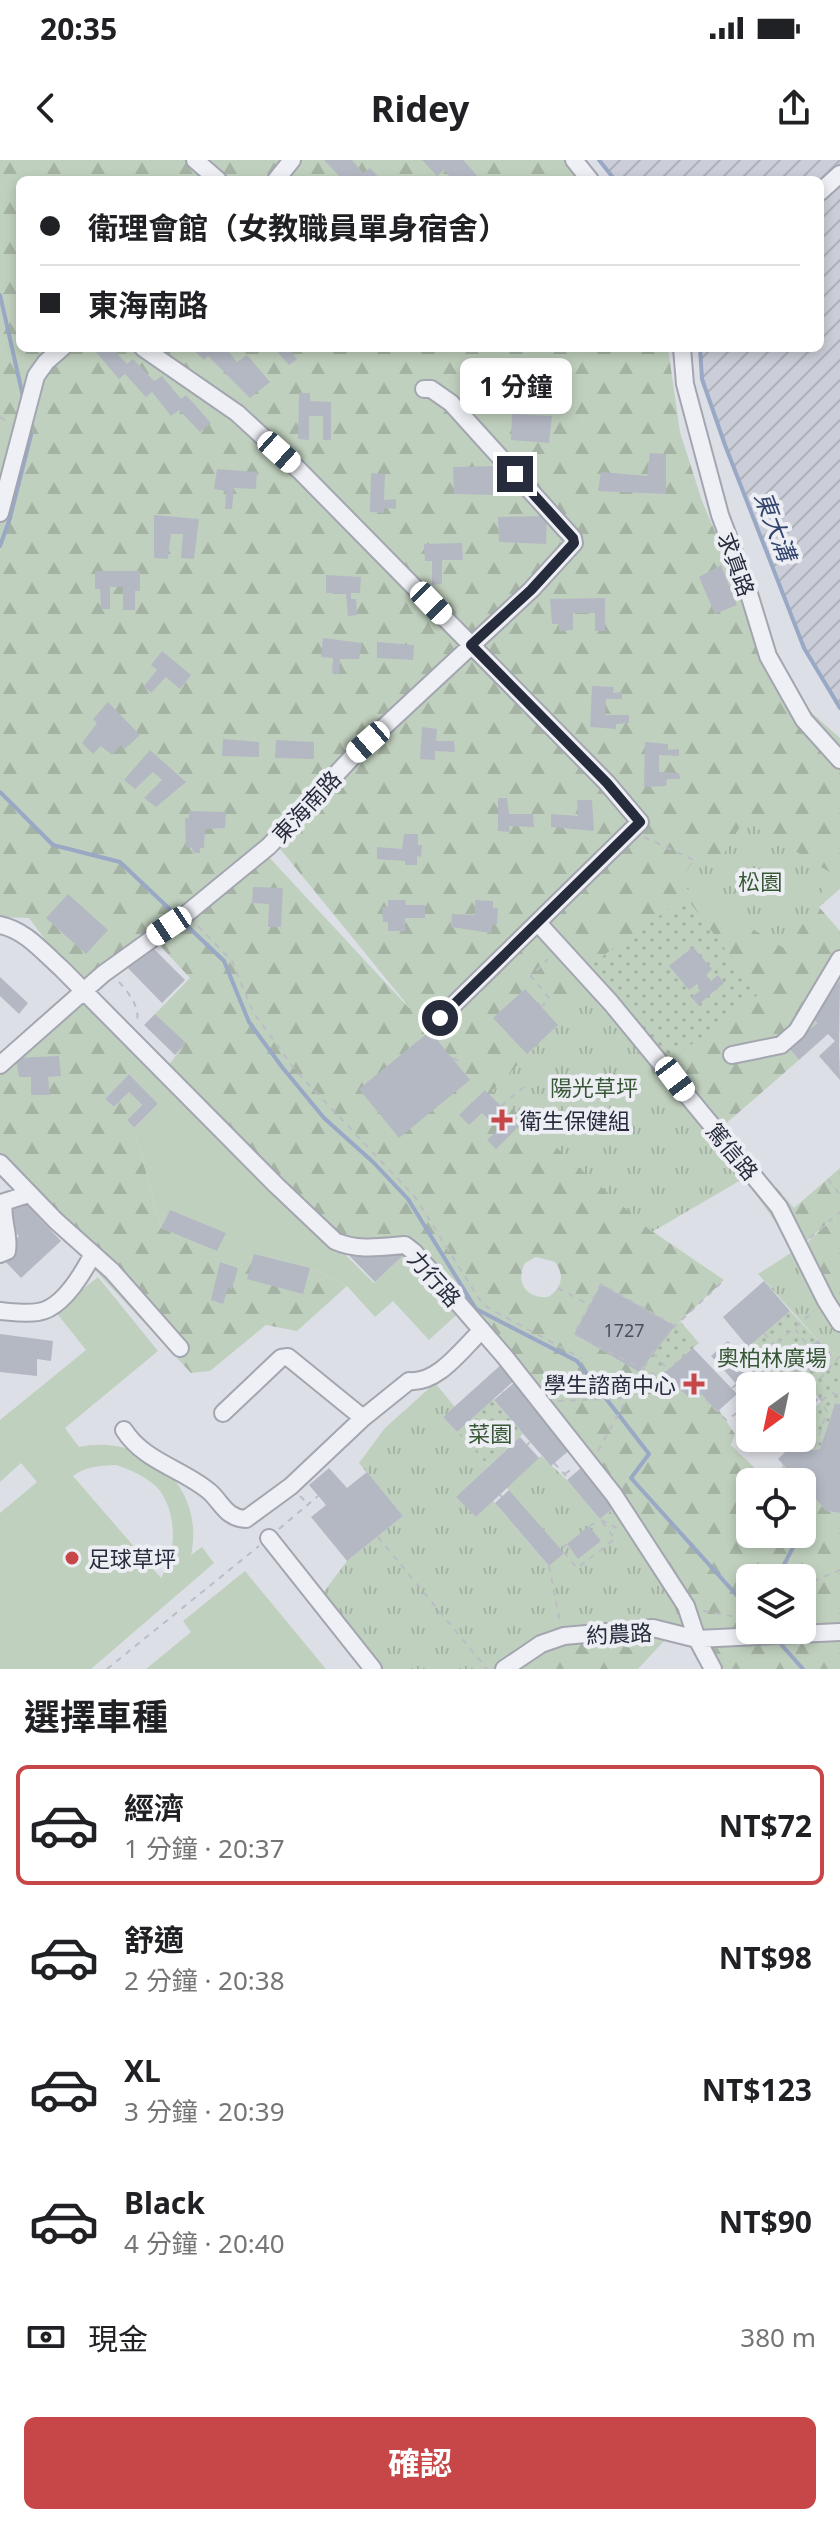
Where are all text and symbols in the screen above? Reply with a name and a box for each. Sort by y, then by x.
text: 20:35 [40,8,117,49]
text: Ridey [371,84,469,133]
icon: back [24,86,68,130]
icon: share [772,86,816,130]
text: 衛理會館（女教職員單身宿舍） [88,207,508,248]
text: 東海南路 [88,284,208,325]
callout: 1 分鐘 [459,358,571,414]
text: 1 分鐘 [479,368,553,404]
car [253,427,305,477]
route end [497,456,533,492]
water label: 東大溝 [748,486,805,568]
street label: 求真路 [712,528,762,600]
car [406,577,456,629]
car [342,717,394,767]
street label: 東海南路 [265,764,347,848]
park label: 松園 [738,866,782,896]
car [142,903,196,949]
route start [422,1000,458,1036]
car [651,1053,699,1105]
park label: 陽光草坪 [550,1072,638,1102]
place label: 衛生保健組 [520,1105,630,1135]
marker: 衛生保健組 [491,1109,513,1131]
street label: 篤信路 [700,1116,766,1186]
street label: 力行路 [402,1243,468,1313]
house number: 1727 [603,1318,645,1342]
park label: 奧柏林廣場 [717,1342,827,1372]
place label: 學生諮商中心 [544,1369,676,1399]
north arrow [736,1372,816,1452]
map controls [736,1372,816,1644]
marker: 學生諮商中心 [683,1373,705,1395]
park label: 菜園 [468,1418,512,1448]
button: locate [736,1468,816,1548]
place label: 足球草坪 [88,1543,176,1573]
marker: 足球草坪 [63,1549,81,1567]
button: layers [736,1564,816,1644]
street label: 約農路 [585,1616,653,1650]
text: 選擇車種 [24,1692,168,1741]
text: 經濟 [124,1787,184,1828]
icon: car [28,1789,100,1861]
text: NT$72 [719,1805,812,1846]
text: 1 分鐘 · 20:37 [124,1830,285,1866]
text: 舒適 [124,1919,184,1960]
icon: car [28,1921,100,1993]
text: NT$98 [719,1937,812,1978]
text: 2 分鐘 · 20:38 [124,1962,285,1998]
text: XL [124,2050,161,2091]
icon: car [28,2053,100,2125]
text: NT$123 [702,2069,812,2110]
text: 3 分鐘 · 20:39 [124,2093,285,2129]
text: Black [124,2182,205,2223]
icon: car [28,2185,100,2257]
text: NT$90 [719,2201,812,2242]
text: 4 分鐘 · 20:40 [124,2225,285,2261]
icon: cash [24,2315,68,2359]
text: 現金 [88,2318,148,2359]
text: 380 m [740,2319,816,2355]
button: 確認 [24,2417,816,2509]

